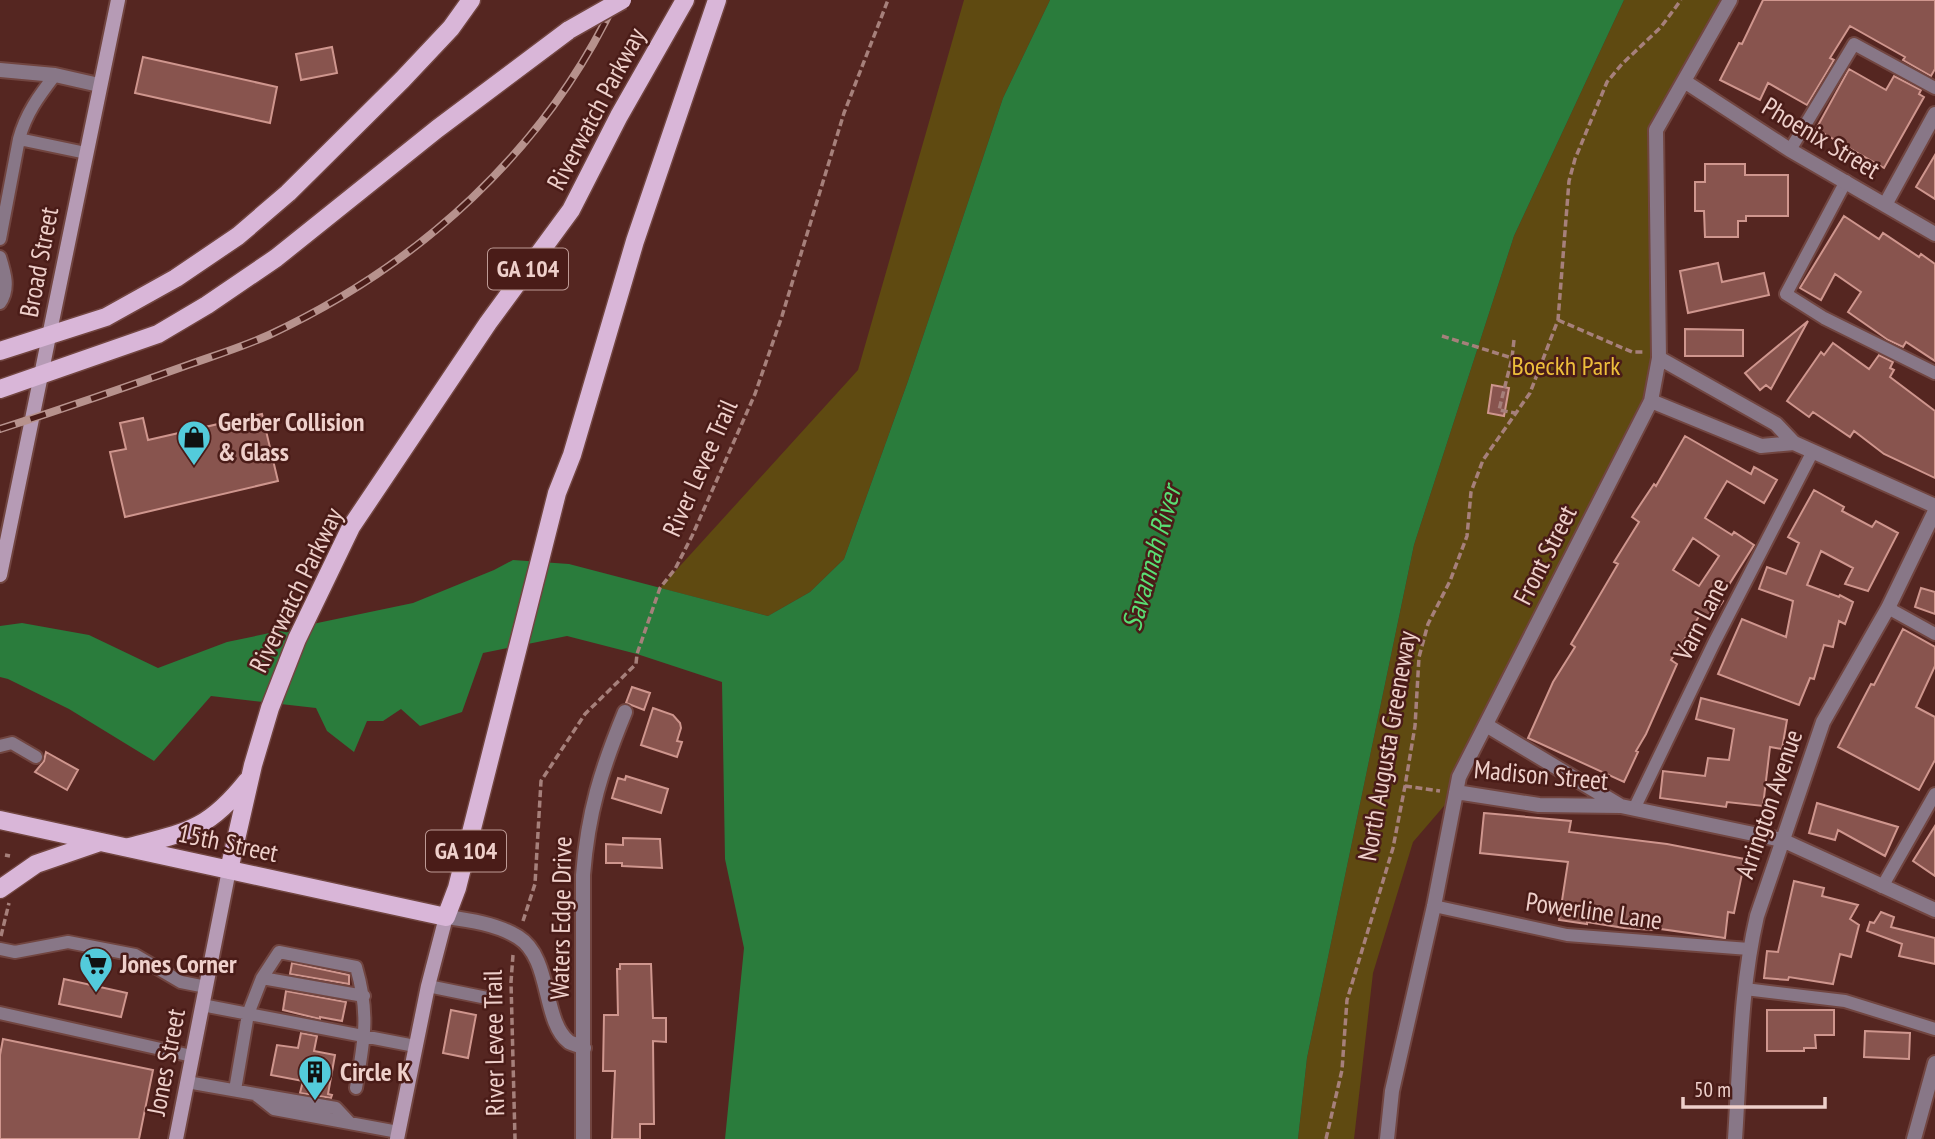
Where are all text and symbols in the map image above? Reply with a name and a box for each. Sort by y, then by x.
street label: Riverwatch Parkway [539,22,652,196]
street label: Phoenix Street [1756,90,1886,186]
street label: Broad Street [12,204,65,320]
road number: GA 104 [488,248,568,290]
park label: Boeckh Park [1512,349,1620,382]
street label: River Levee Trail [655,394,744,541]
place label: Gerber Collision & Glass [218,405,364,468]
shop icon: Gerber Collision & Glass [175,418,213,467]
water label: Savannah River [1112,477,1190,635]
street label: Front Street [1506,500,1584,610]
street label: Riverwatch Parkway [241,502,350,678]
street label: Varn Lane [1665,572,1735,667]
street label: North Augusta Greeneway [1350,628,1423,863]
street label: Arrington Avenue [1728,725,1809,882]
street label: Madison Street [1473,752,1610,797]
street label: 15th Street [175,816,281,869]
road number: GA 104 [426,830,506,872]
street label: Waters Edge Drive [543,836,578,1000]
street label: Powerline Lane [1524,885,1664,936]
supermarket icon: Jones Corner [77,945,115,994]
place label: Jones Corner [119,947,237,980]
street label: River Levee Trail [476,970,511,1116]
street label: Jones Street [139,1006,192,1119]
building icon: Circle K [296,1053,334,1102]
place label: Circle K [340,1055,411,1088]
scale bar [1683,1066,1825,1110]
text: 50 m [1694,1076,1731,1103]

